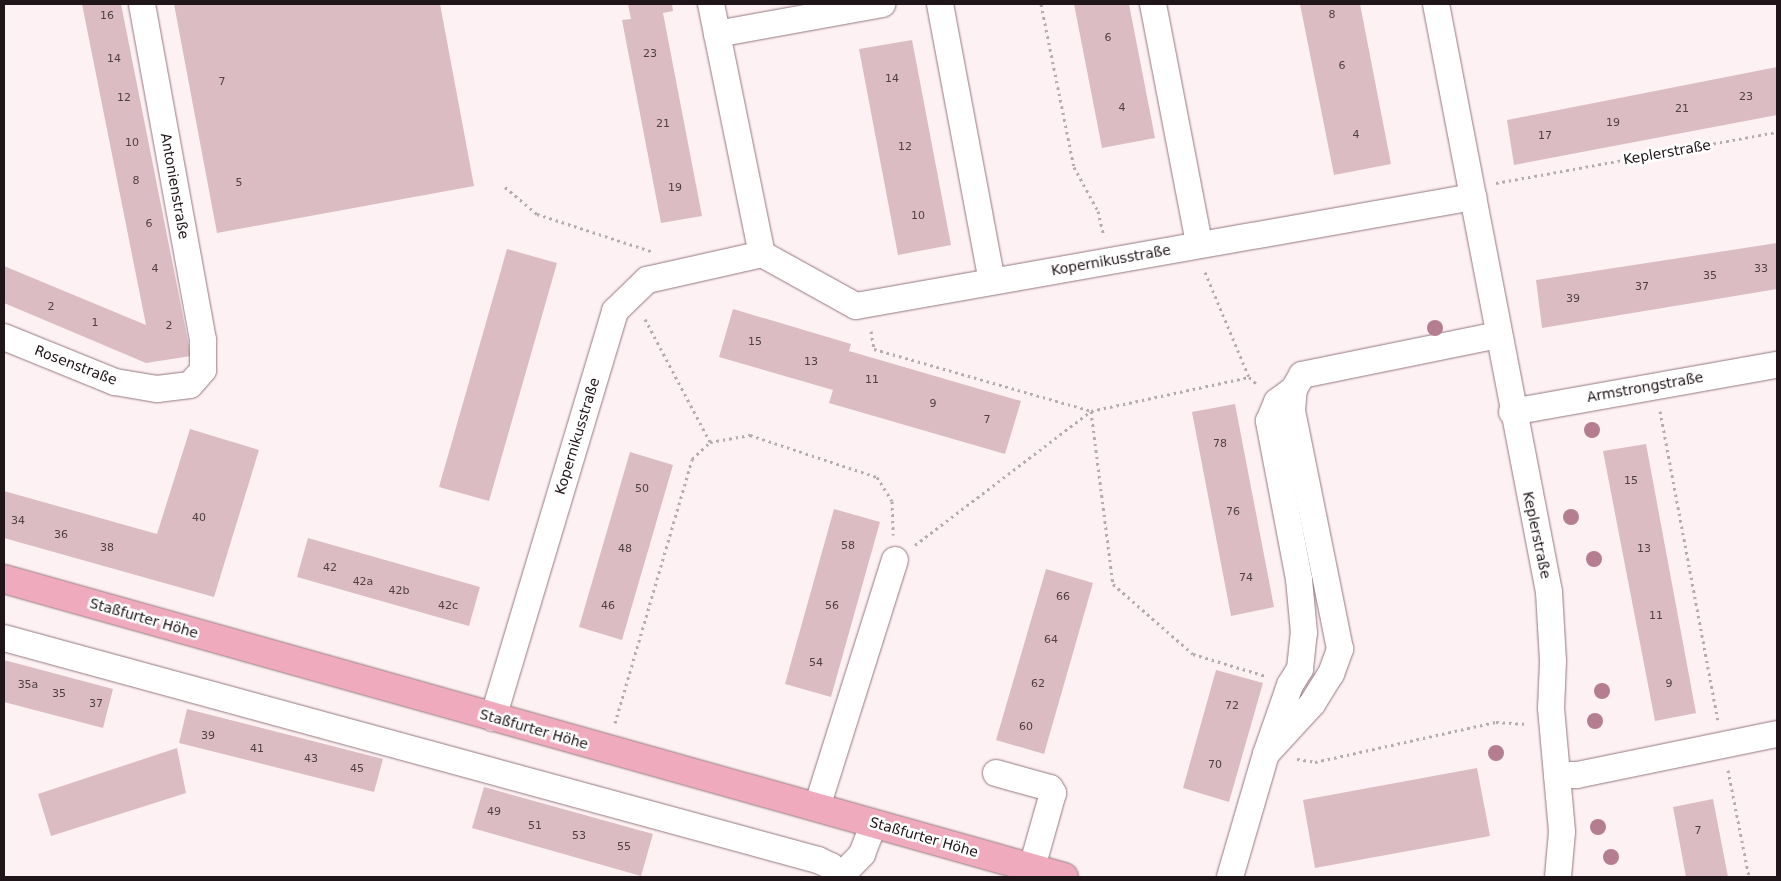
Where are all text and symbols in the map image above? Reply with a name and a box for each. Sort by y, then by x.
house number: 8 [1329,8,1335,22]
house number: 16 [100,9,114,23]
house number: 6 [1105,31,1111,45]
house number: 23 [643,47,657,61]
house number: 14 [107,52,121,66]
house number: 6 [1339,59,1345,73]
house number: 14 [885,72,899,86]
house number: 7 [219,75,225,89]
house number: 23 [1739,90,1753,104]
house number: 12 [117,91,131,105]
house number: 4 [1119,101,1125,115]
house number: 21 [1675,102,1689,116]
house number: 19 [1606,116,1620,130]
house number: 21 [656,117,670,131]
house number: 4 [1353,128,1359,142]
house number: 17 [1538,129,1552,143]
street label: Antonienstraße [157,132,193,240]
house number: 10 [125,136,139,150]
street label: Keplerstraße [1622,136,1712,168]
house number: 12 [898,140,912,154]
house number: 8 [133,174,139,188]
house number: 5 [236,176,242,190]
house number: 19 [668,181,682,195]
house number: 10 [911,209,925,223]
house number: 6 [146,217,152,231]
street label: Kopernikusstraße [1050,241,1172,279]
house number: 4 [152,262,158,276]
house number: 33 [1754,262,1768,276]
house number: 35 [1703,269,1717,283]
house number: 37 [1635,280,1649,294]
house number: 39 [1566,292,1580,306]
house number: 2 [48,300,54,314]
house number: 1 [92,316,98,330]
house number: 2 [166,319,172,333]
house number: 15 [748,335,762,349]
street label: Rosenstraße [32,342,120,388]
house number: 13 [804,355,818,369]
street label: Armstrongstraße [1586,368,1704,406]
house number: 11 [865,373,879,387]
street label: Kopernikusstraße [551,376,603,496]
house number: 9 [930,397,936,411]
house number: 7 [984,413,990,427]
house number: 78 [1213,437,1227,451]
house number: 15 [1624,474,1638,488]
house number: 50 [635,482,649,496]
street label: Keplerstraße [1520,490,1554,580]
house number: 76 [1226,505,1240,519]
house number: 40 [192,511,206,525]
house number: 34 [11,514,25,528]
house number: 36 [54,528,68,542]
house number: 58 [841,539,855,553]
house number: 38 [100,541,114,555]
house number: 48 [618,542,632,556]
house number: 13 [1637,542,1651,556]
house number: 42 [323,561,337,575]
house number: 74 [1239,571,1253,585]
house number: 42a [353,575,373,589]
house number: 42b [389,584,409,598]
house number: 66 [1056,590,1070,604]
street label: Staßfurter Höhe [88,594,200,642]
house number: 42c [438,599,458,613]
house number: 46 [601,599,615,613]
house number: 56 [825,599,839,613]
house number: 11 [1649,609,1663,623]
house number: 64 [1044,633,1058,647]
house number: 54 [809,656,823,670]
house number: 62 [1031,677,1045,691]
house number: 9 [1666,677,1672,691]
house number: 35a [18,678,38,692]
house number: 35 [52,687,66,701]
house number: 37 [89,697,103,711]
house number: 72 [1225,699,1239,713]
street label: Staßfurter Höhe [478,705,590,753]
house number: 60 [1019,720,1033,734]
house number: 39 [201,729,215,743]
house number: 41 [250,742,264,756]
house number: 43 [304,752,318,766]
house number: 70 [1208,758,1222,772]
house number: 45 [350,762,364,776]
house number: 49 [487,805,501,819]
street label: Staßfurter Höhe [868,813,980,861]
house number: 51 [528,819,542,833]
house number: 7 [1695,824,1701,838]
house number: 53 [572,829,586,843]
house number: 55 [617,840,631,854]

